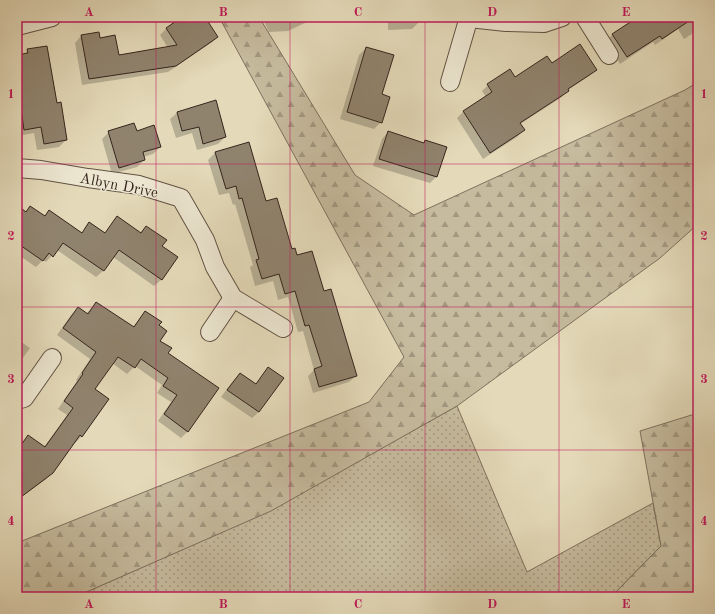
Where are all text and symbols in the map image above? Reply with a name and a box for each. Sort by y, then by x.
text: A [84,6,94,19]
text: B [218,6,228,19]
text: C [354,6,362,19]
text: D [487,6,497,19]
text: E [622,6,631,19]
text: 1 [7,88,15,101]
text: 1 [700,88,708,101]
street label: Albyn Drive [78,172,159,201]
text: 2 [7,230,15,243]
text: 2 [700,230,708,243]
text: 3 [7,373,15,386]
text: 3 [700,373,708,386]
text: 4 [7,515,15,528]
text: 4 [700,515,708,528]
text: A [84,598,94,611]
text: B [218,598,228,611]
text: C [354,598,362,611]
text: D [487,598,497,611]
text: E [622,598,631,611]

